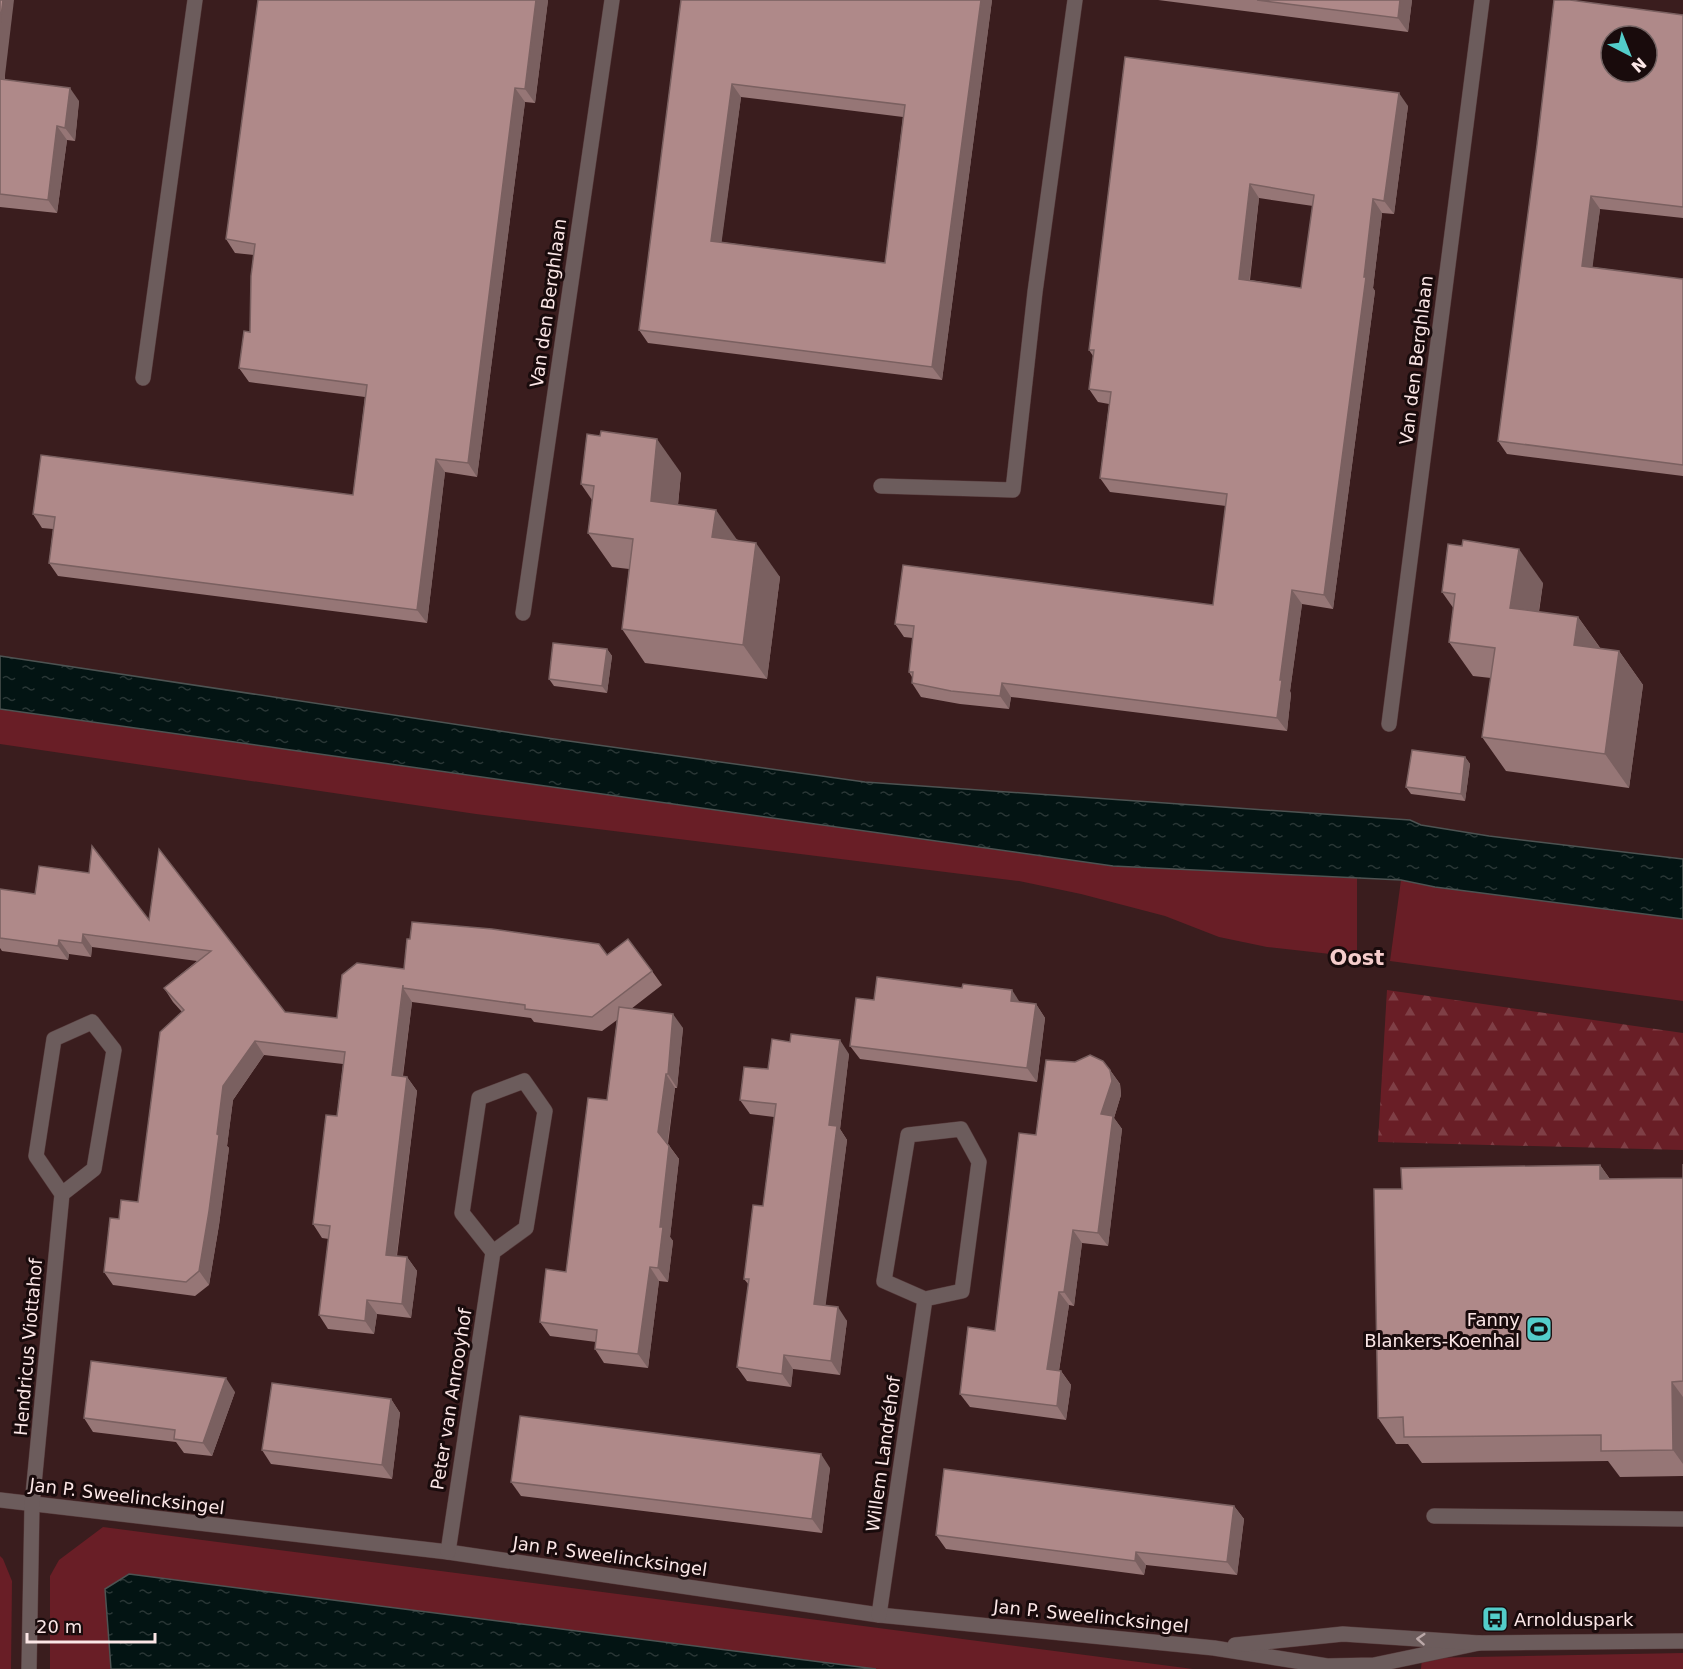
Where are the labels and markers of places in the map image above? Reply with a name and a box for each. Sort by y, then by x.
place label: Fanny Blankers-Koenhal [1364,1309,1520,1351]
sports icon: Fanny Blankers-Koenhal [1524,1314,1554,1344]
bus stop icon: Arnolduspark [1480,1604,1510,1634]
place label: Arnolduspark [1514,1609,1634,1630]

